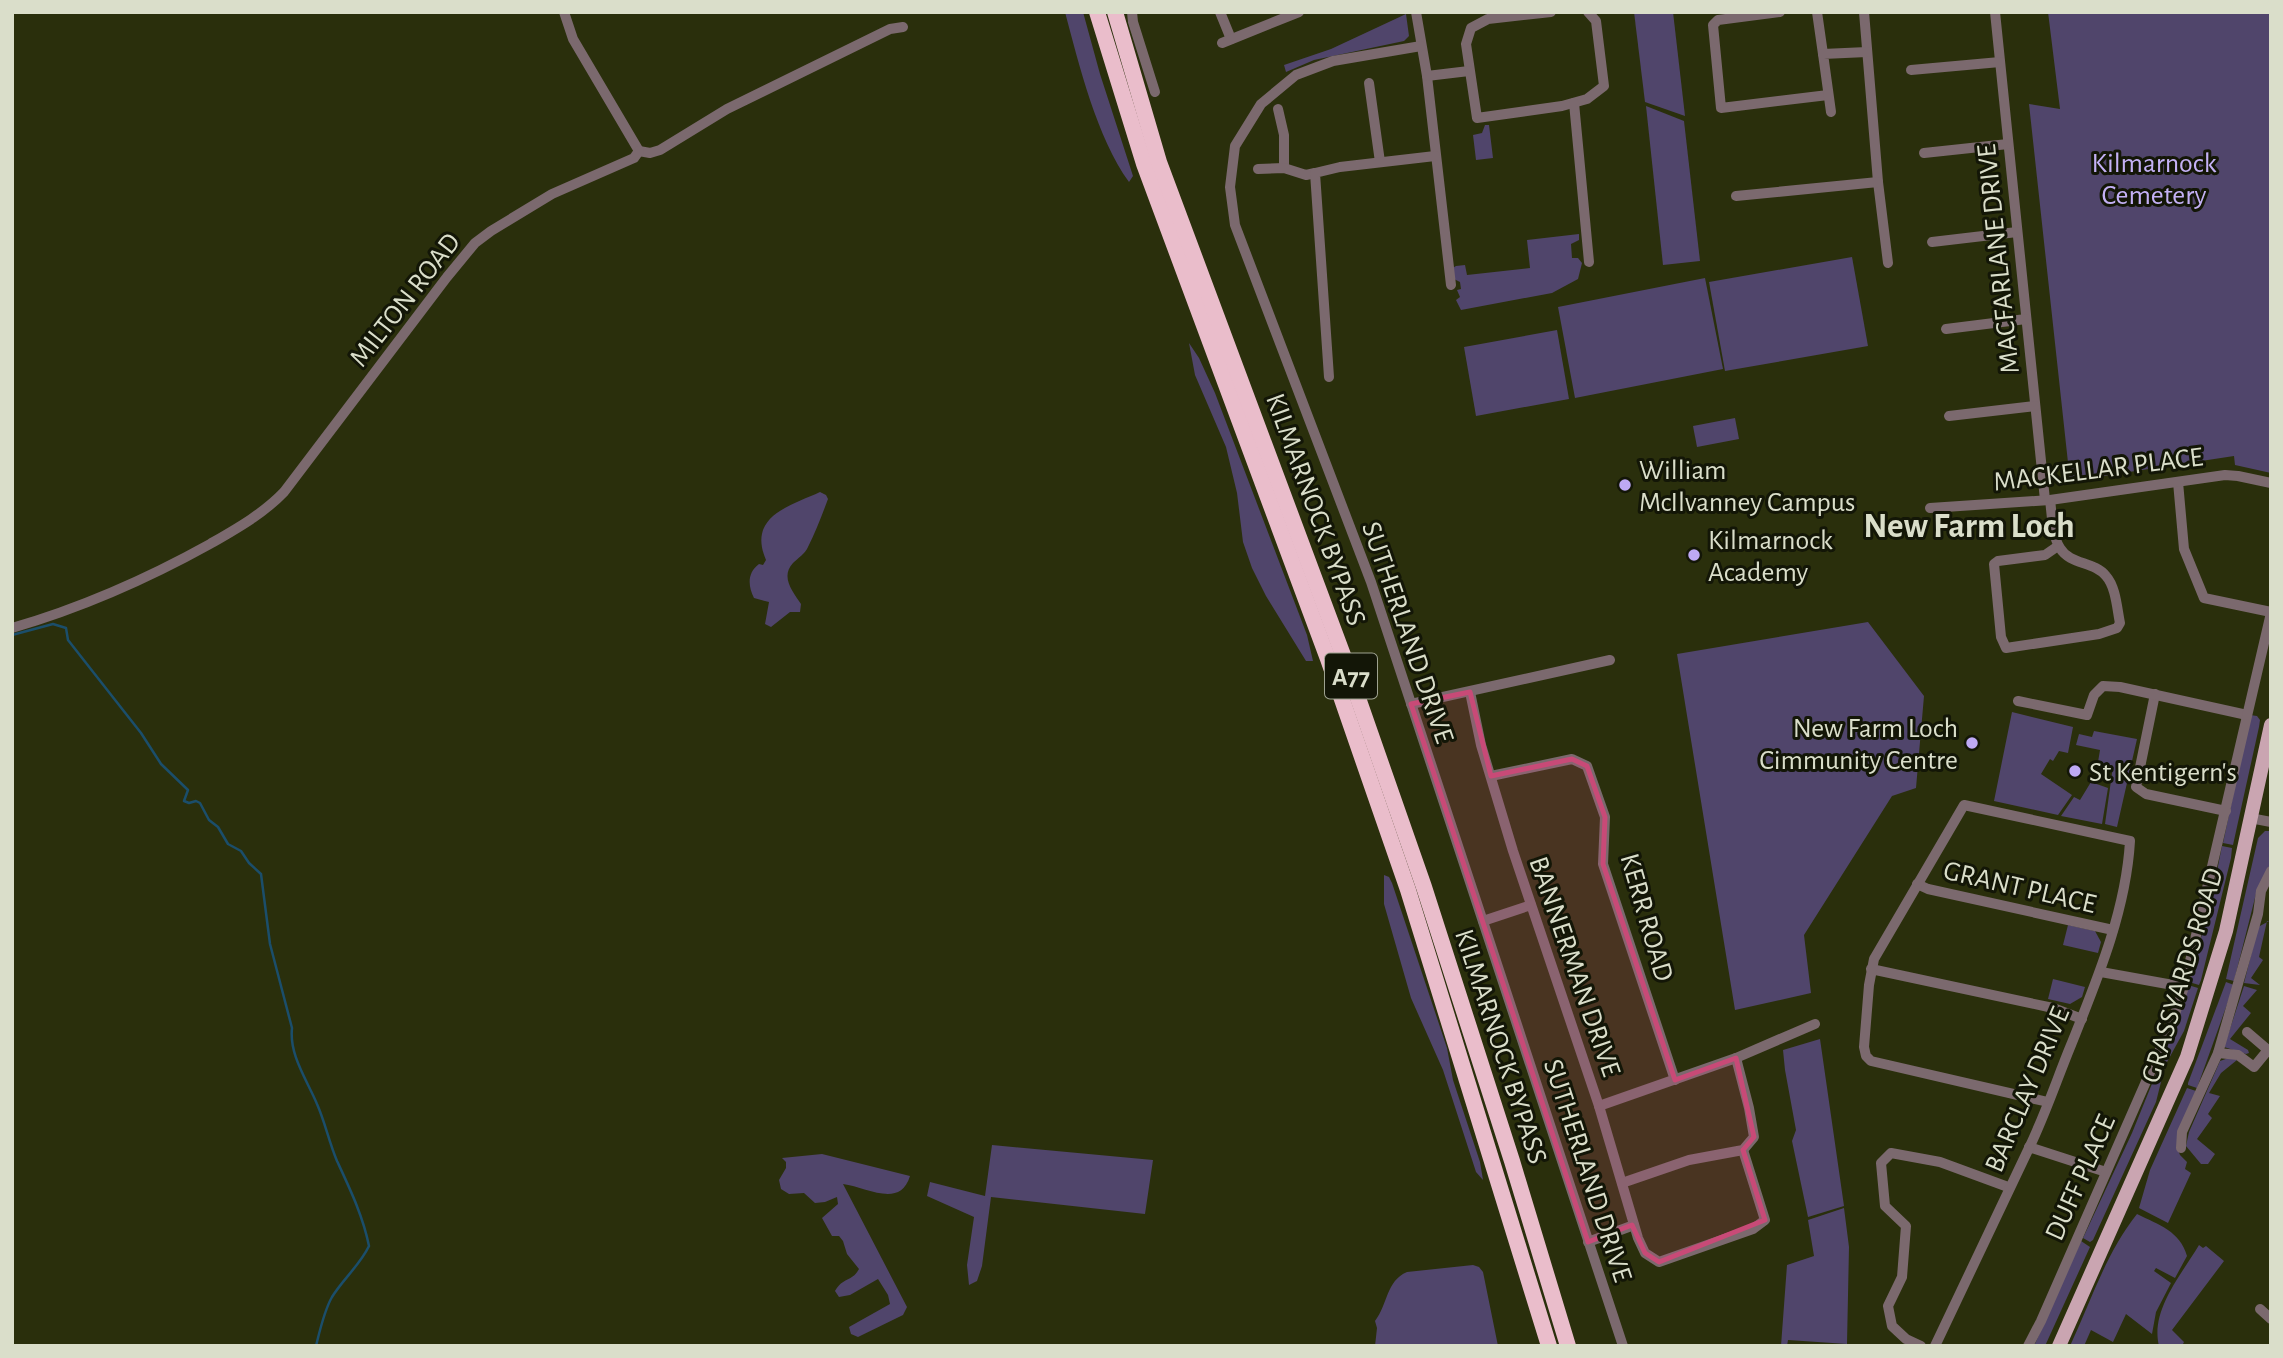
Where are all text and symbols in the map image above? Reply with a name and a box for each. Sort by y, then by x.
street label: MACFARLANE DRIVE [1973,143,2025,375]
park label: Kilmarnock Cemetery [2092,150,2217,210]
street label: MILTON ROAD [345,228,466,372]
street label: KILMARNOCK BYPASS [1260,390,1370,630]
street label: MACKELLAR PLACE [1992,443,2205,497]
place label: William McIlvanney Campus [1639,457,1855,517]
marker: William McIlvanney Campus [1617,477,1633,493]
district label: New Farm Loch [1863,509,2075,544]
street label: SUTHERLAND DRIVE [1356,518,1458,747]
place label: Kilmarnock Academy [1708,527,1833,587]
marker: Kilmarnock Academy [1686,547,1702,563]
road number: A77 [1325,654,1377,698]
place label: New Farm Loch Cimmunity Centre [1759,715,1958,775]
marker: New Farm Loch Cimmunity Centre [1964,735,1980,751]
place label: St Kentigern's [2089,759,2237,787]
marker: St Kentigern's [2067,763,2083,779]
street label: KERR ROAD [1615,851,1678,985]
street label: BANNERMAN DRIVE [1523,853,1625,1080]
street label: GRANT PLACE [1941,857,2099,919]
street label: GRASSYARDS ROAD [2137,865,2229,1086]
street label: KILMARNOCK BYPASS [1449,926,1551,1167]
street label: BARCLAY DRIVE [1980,1003,2075,1177]
street label: SUTHERLAND DRIVE [1538,1056,1636,1285]
street label: DUFF PLACE [2041,1111,2121,1245]

